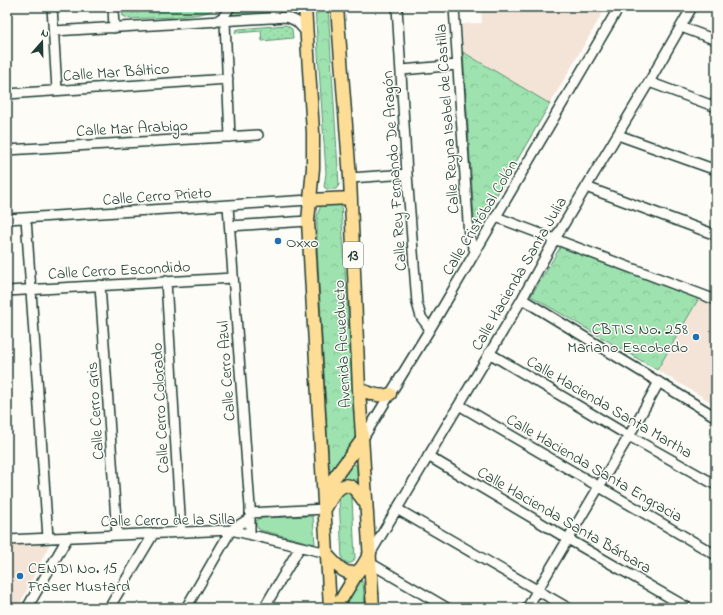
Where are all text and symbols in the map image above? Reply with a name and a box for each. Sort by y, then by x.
north arrow [22,22,62,62]
street label: Calle Reyna Isabel de Castilla [429,23,467,215]
text: N [39,25,51,42]
street label: Calle Mar Báltico [62,57,170,89]
street label: Calle Rey Fernando De Aragón [376,70,414,272]
street label: Calle Mar Arabigo [76,114,188,144]
street label: Calle Cristóbal Colón [437,156,525,280]
street label: Calle Cerro Prieto [102,181,212,213]
street label: Calle Hacienda Santa Julia [466,192,574,356]
place label: Oxxo [286,231,319,255]
marker: Oxxo [273,236,283,246]
road number: 13 [343,242,363,268]
street label: Calle Cerro Escondido [47,255,191,287]
street label: Avenida Acueducto [328,279,358,409]
place label: CBTIS No. 258 Mariano Escobedo [567,318,688,360]
street label: Calle Cerro Azul [211,320,242,422]
marker: CBTIS No. 258 Mariano Escobedo [691,332,701,342]
street label: Calle Cerro Colorado [146,342,176,474]
street label: Calle Hacienda Santa Martha [521,350,697,465]
street label: Calle Cerro Gris [81,361,111,461]
street label: Calle Hacienda Santa Engracia [501,408,687,529]
street label: Calle Hacienda Santa Bárbara [472,461,656,581]
street label: Calle Cerro de la Silla [100,508,236,534]
place label: CENDI No. 15 Fraser Mustard [27,557,130,599]
marker: CENDI No. 15 Fraser Mustard [15,571,25,581]

